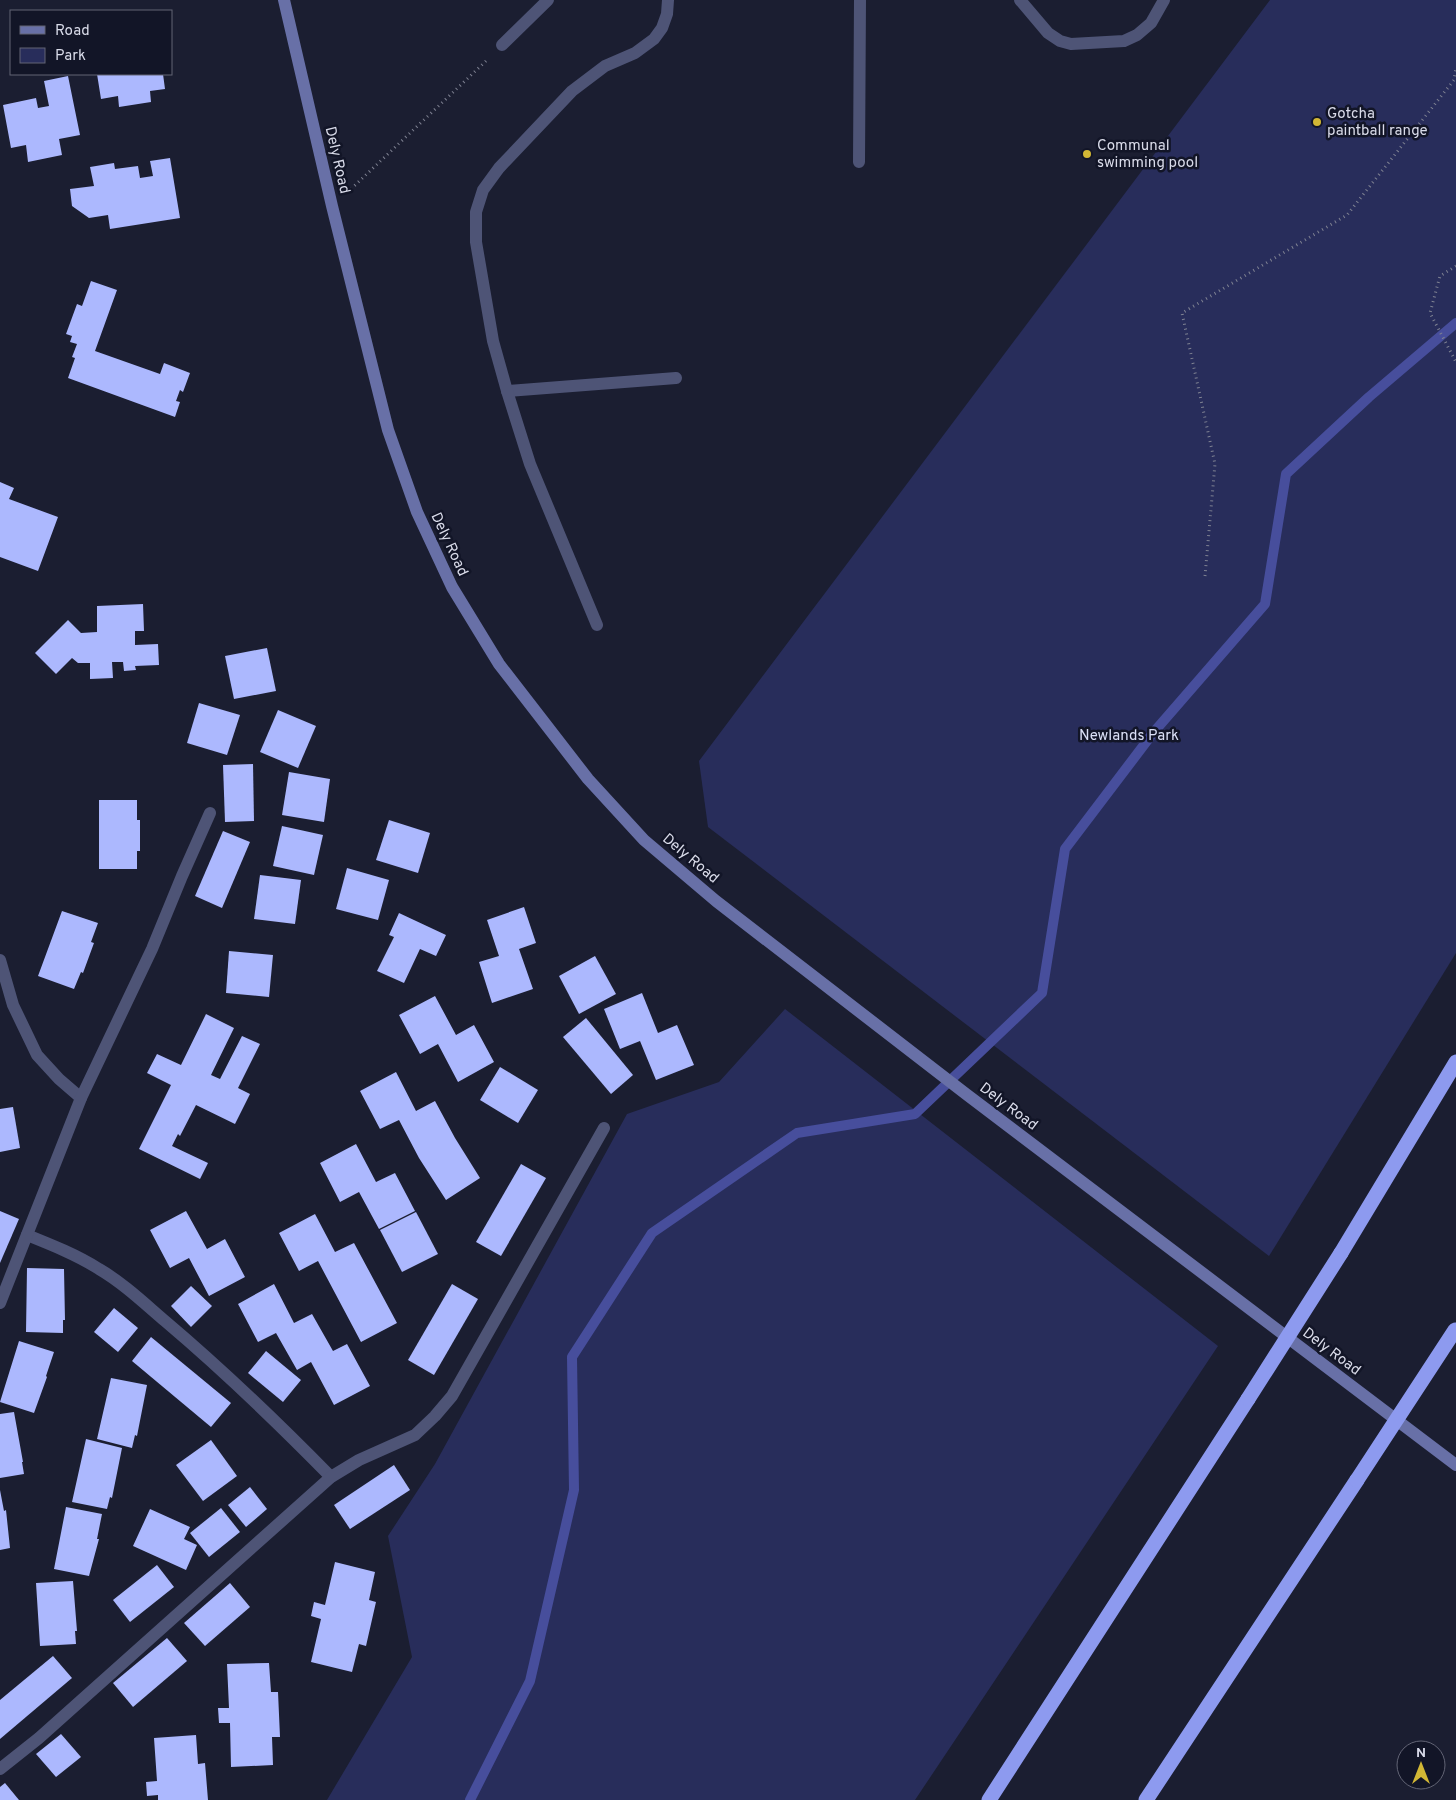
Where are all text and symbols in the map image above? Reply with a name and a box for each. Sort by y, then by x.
legend [10,10,172,75]
text: Road [55,22,90,41]
text: Park [55,47,86,66]
place label: Gotcha paintball range [1327,105,1428,141]
marker: Gotcha paintball range [1311,116,1323,128]
street label: Dely Road [320,125,353,196]
place label: Communal swimming pool [1097,137,1198,173]
marker: Communal swimming pool [1081,148,1093,160]
street label: Dely Road [426,510,472,580]
park label: Newlands Park [1079,727,1179,746]
street label: Dely Road [658,830,722,888]
street label: Dely Road [975,1079,1041,1135]
street label: Dely Road [1298,1324,1364,1380]
north arrow [1396,1740,1446,1790]
text: N [1416,1745,1426,1762]

